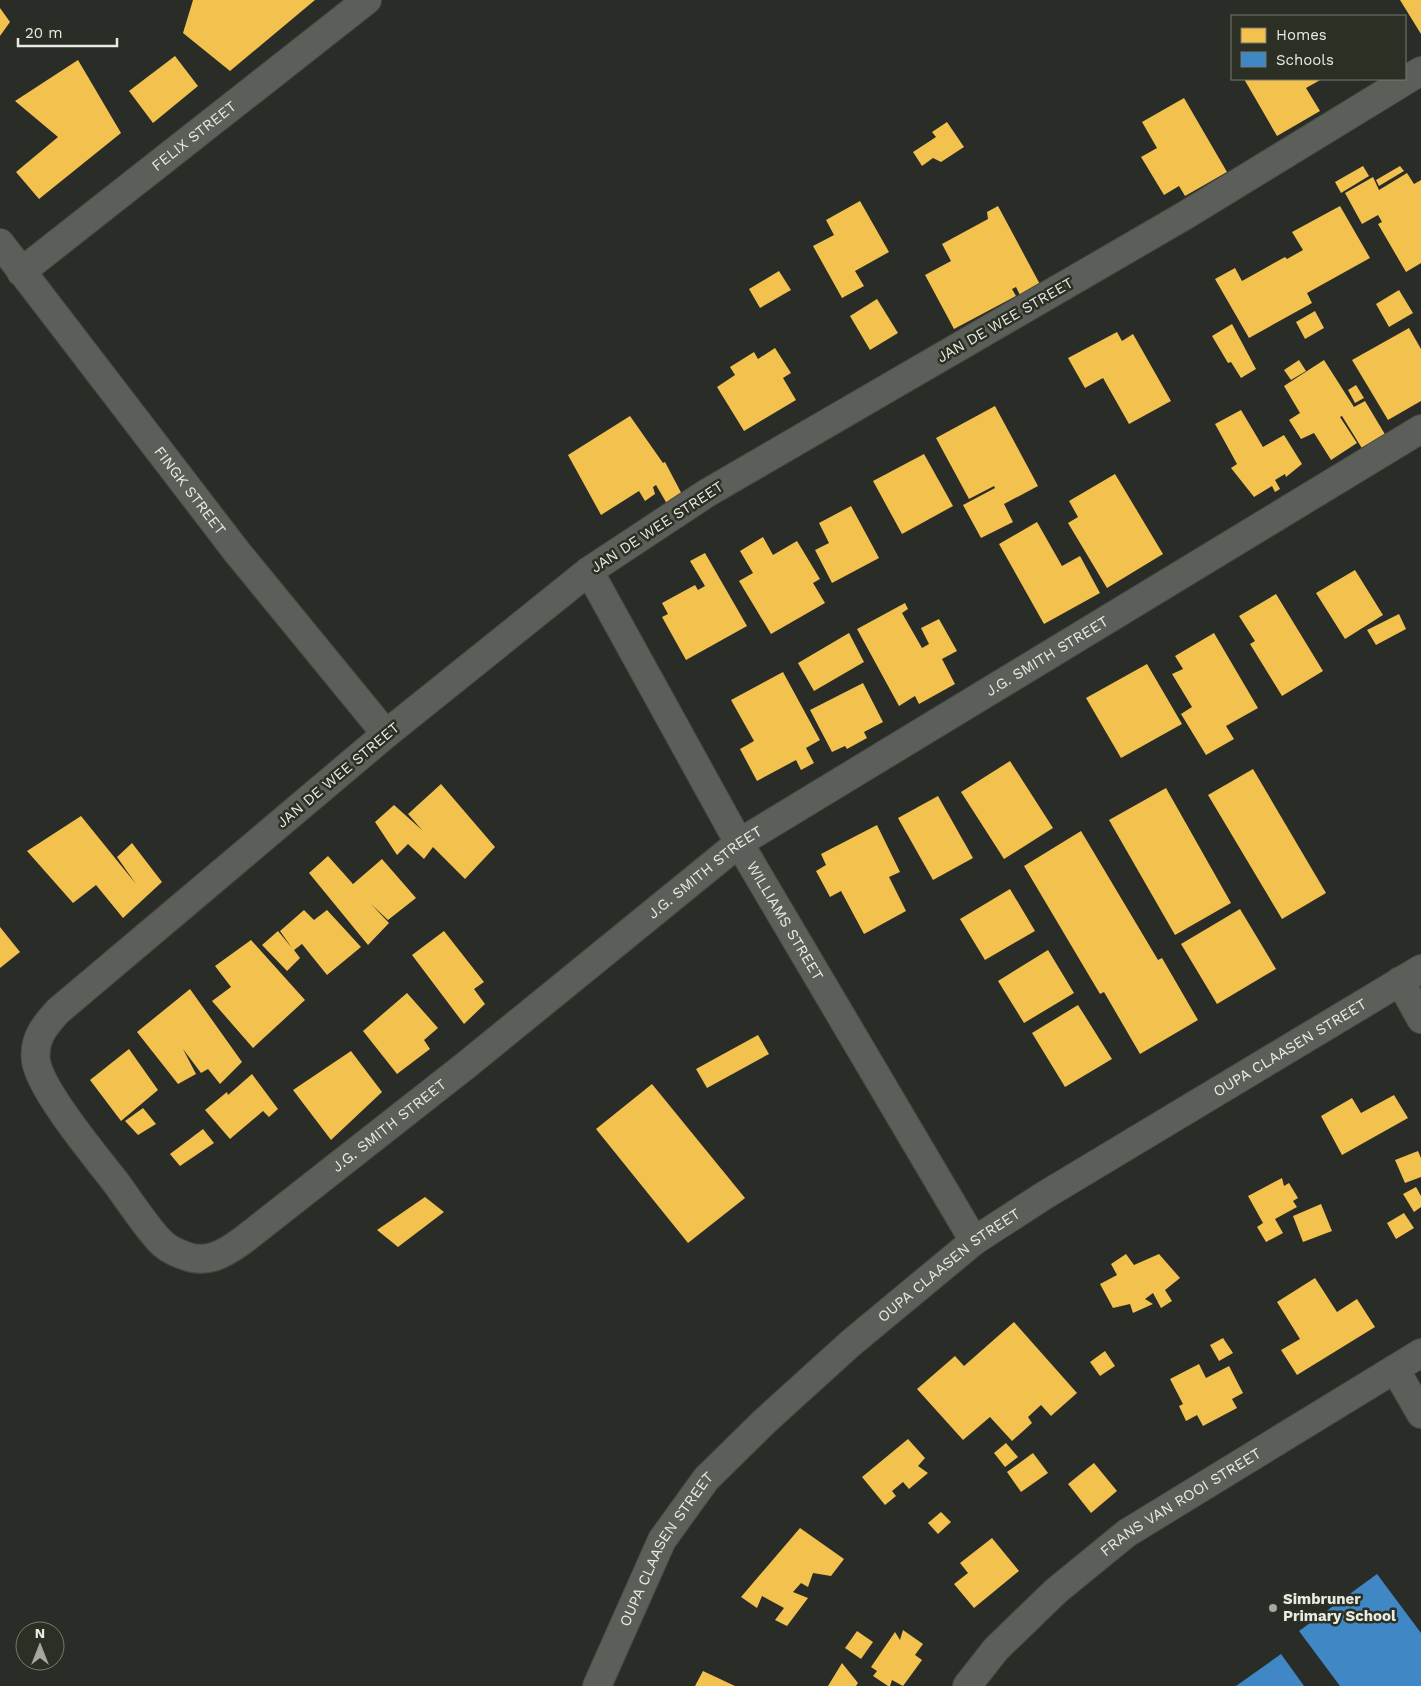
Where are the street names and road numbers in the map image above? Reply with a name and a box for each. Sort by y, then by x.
street label: FELIX STREET [148,97,240,175]
street label: JAN DE WEE STREET [934,274,1076,366]
street label: FINGK STREET [150,443,229,538]
street label: JAN DE WEE STREET [587,477,727,577]
street label: J.G. SMITH STREET [982,612,1111,700]
street label: JAN DE WEE STREET [273,718,403,832]
street label: J.G. SMITH STREET [644,822,765,923]
street label: WILLIAMS STREET [743,858,827,984]
street label: OUPA CLAASEN STREET [1210,995,1370,1101]
street label: J.G. SMITH STREET [328,1075,450,1176]
street label: OUPA CLAASEN STREET [874,1205,1023,1326]
street label: FRANS VAN ROOI STREET [1097,1444,1264,1560]
street label: OUPA CLAASEN STREET [616,1468,717,1629]

